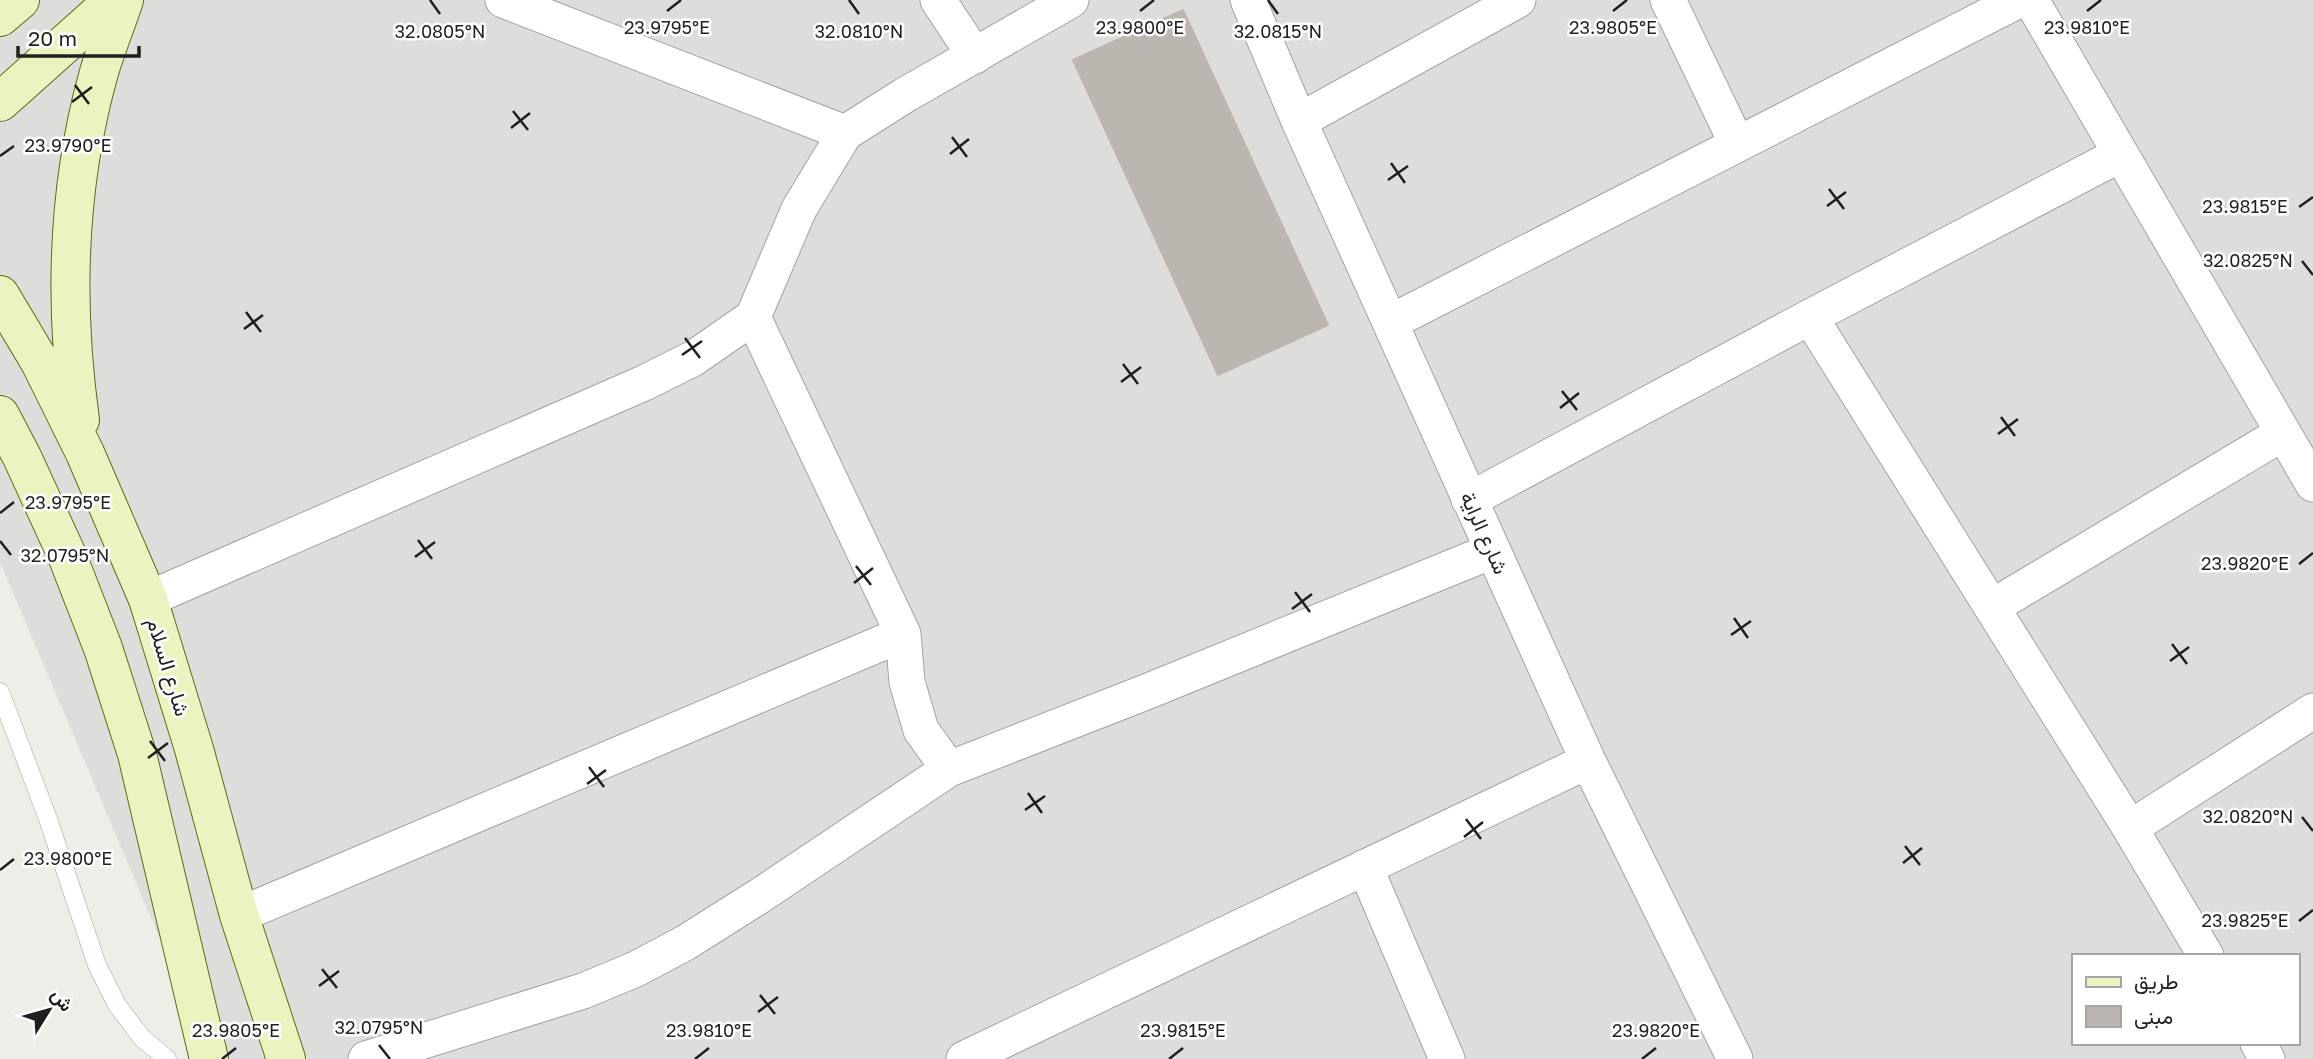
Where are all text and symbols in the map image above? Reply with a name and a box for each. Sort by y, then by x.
scale bar [18,14,138,58]
text: 23.9795°E [624,16,710,38]
text: 23.9800°E [1096,16,1184,38]
text: 23.9805°E [1569,16,1657,38]
text: 23.9810°E [2044,16,2130,38]
text: 32.0805°N [395,20,485,42]
text: 32.0810°N [814,20,904,42]
text: 32.0815°N [1234,20,1322,42]
text: 20 m [28,25,77,51]
text: 23.9790°E [25,134,111,156]
text: 23.9815°E [2202,195,2288,217]
text: 32.0825°N [2203,249,2293,271]
street label: شارع الراية [1453,487,1515,579]
text: 23.9795°E [25,491,111,513]
text: 32.0795°N [20,544,110,566]
text: 23.9820°E [2201,552,2289,574]
street label: شارع السلام [140,614,196,720]
text: 32.0820°N [2203,805,2293,827]
text: 23.9800°E [24,847,112,869]
text: 23.9825°E [2201,909,2289,931]
legend [2072,954,2299,1045]
text: طريق [2134,968,2179,995]
north arrow [14,975,84,1045]
text: ش [46,983,79,1016]
text: مبنى [2134,1003,2173,1029]
text: 32.0795°N [334,1016,424,1038]
text: 23.9805°E [192,1019,280,1041]
text: 23.9810°E [666,1019,752,1041]
text: 23.9815°E [1140,1019,1226,1041]
text: 23.9820°E [1612,1019,1700,1041]

